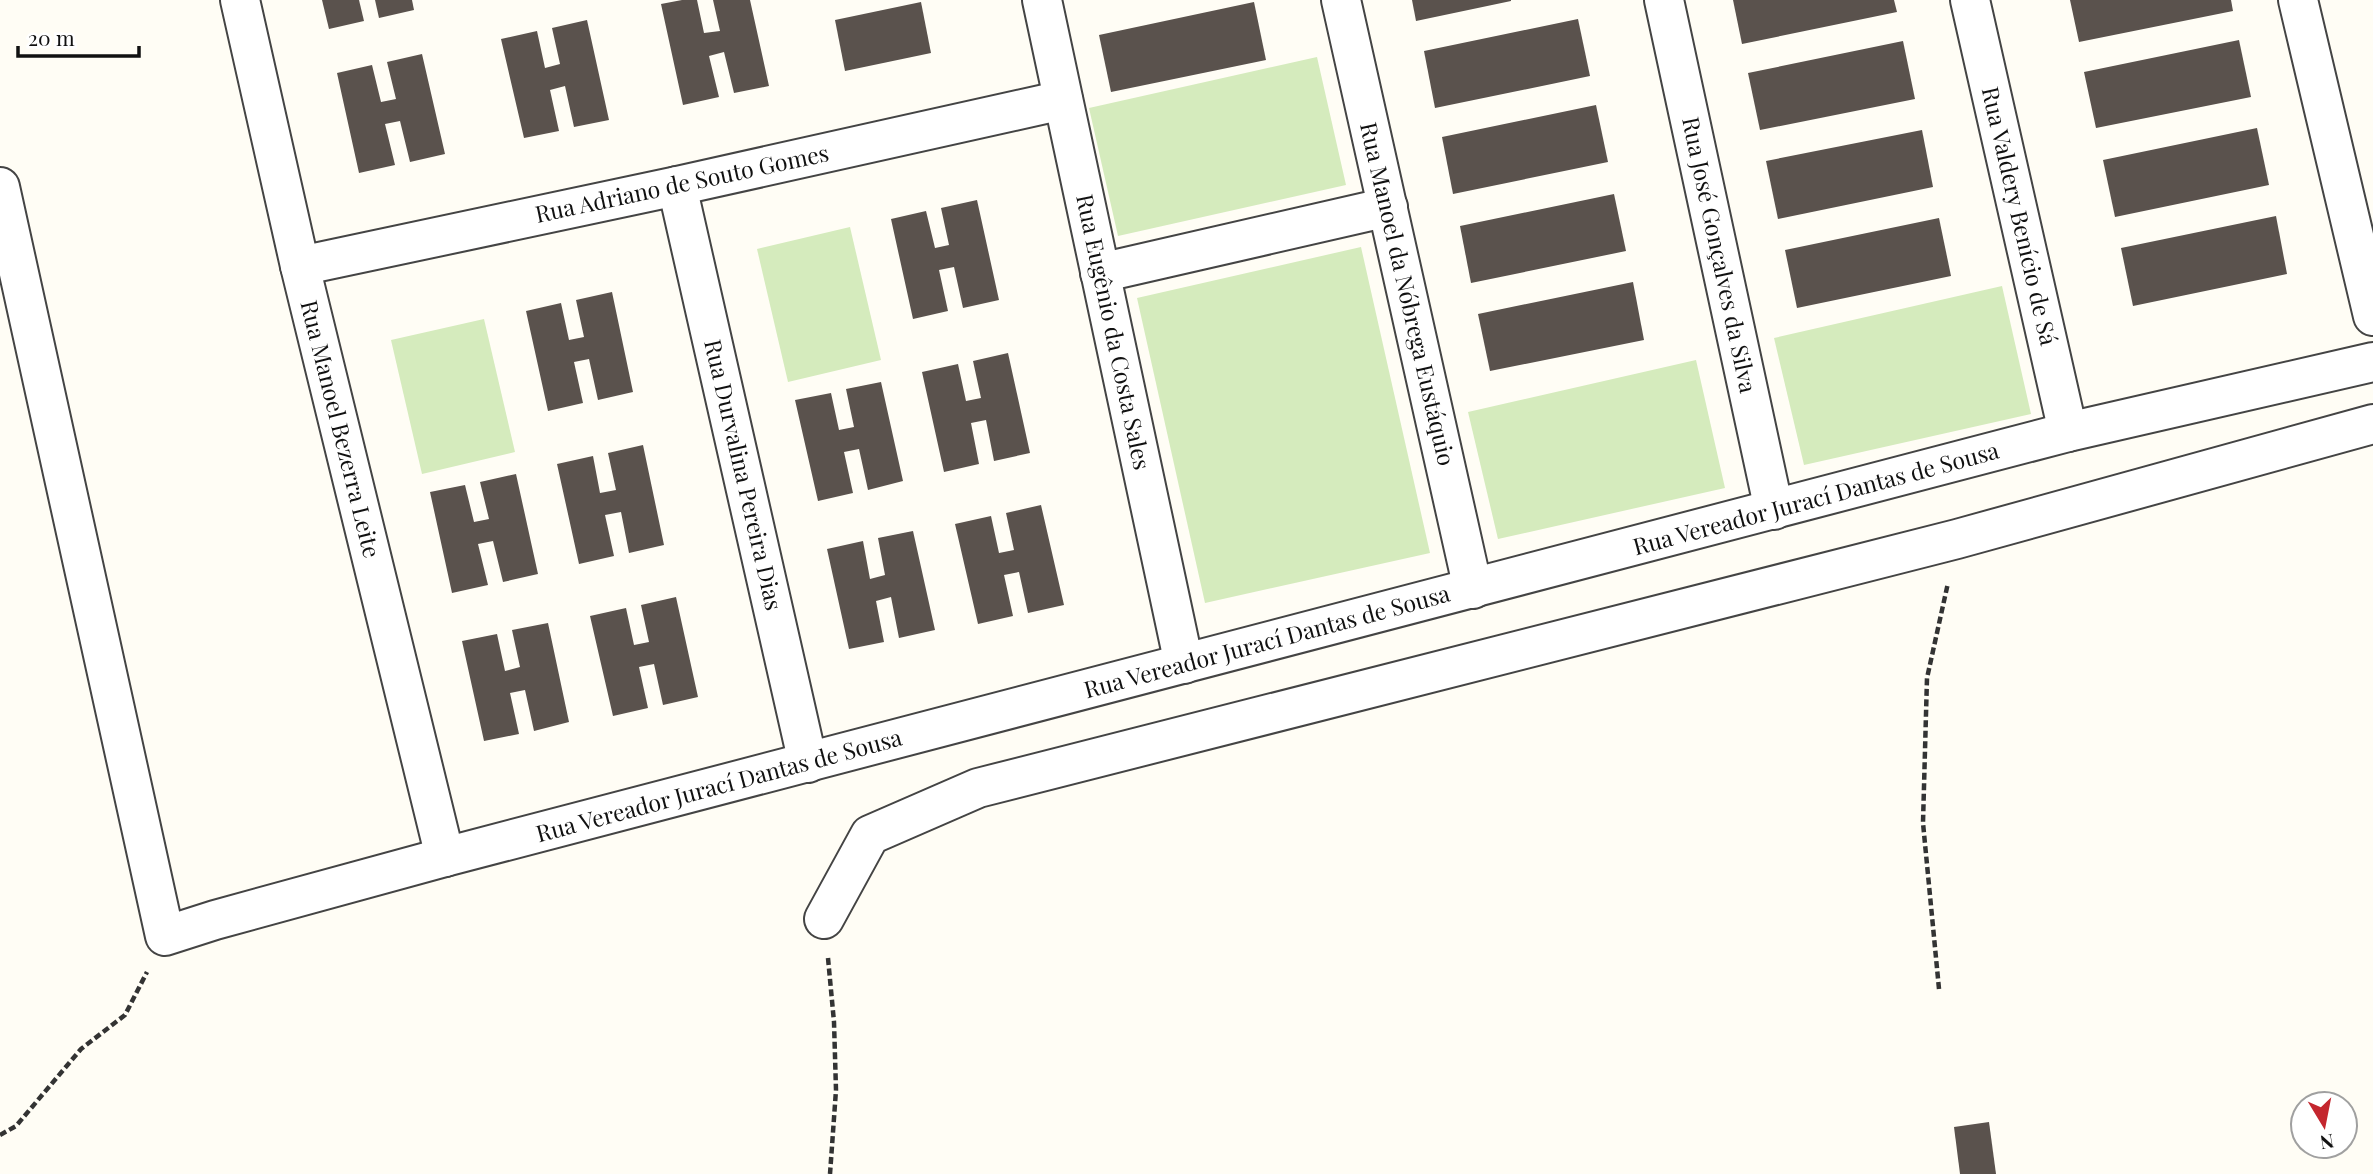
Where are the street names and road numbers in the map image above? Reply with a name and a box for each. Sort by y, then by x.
street label: Rua Valdery Benício de Sá [1976,83,2065,349]
street label: Rua José Gonçalves da Silva [1676,114,1765,396]
street label: Rua Manoel da Nóbrega Eustáquio [1354,119,1463,468]
street label: Rua Adriano de Souto Gomes [532,136,831,229]
street label: Rua Eugênio da Costa Sales [1070,191,1159,472]
street label: Rua Manoel Bezerra Leite [294,297,388,561]
street label: Rua Durvalina Pereira Dias [698,336,791,613]
street label: Rua Vereador Jurací Dantas de Sousa [1629,434,2002,561]
street label: Rua Vereador Jurací Dantas de Sousa [1080,577,1453,704]
street label: Rua Vereador Jurací Dantas de Sousa [532,721,905,848]

